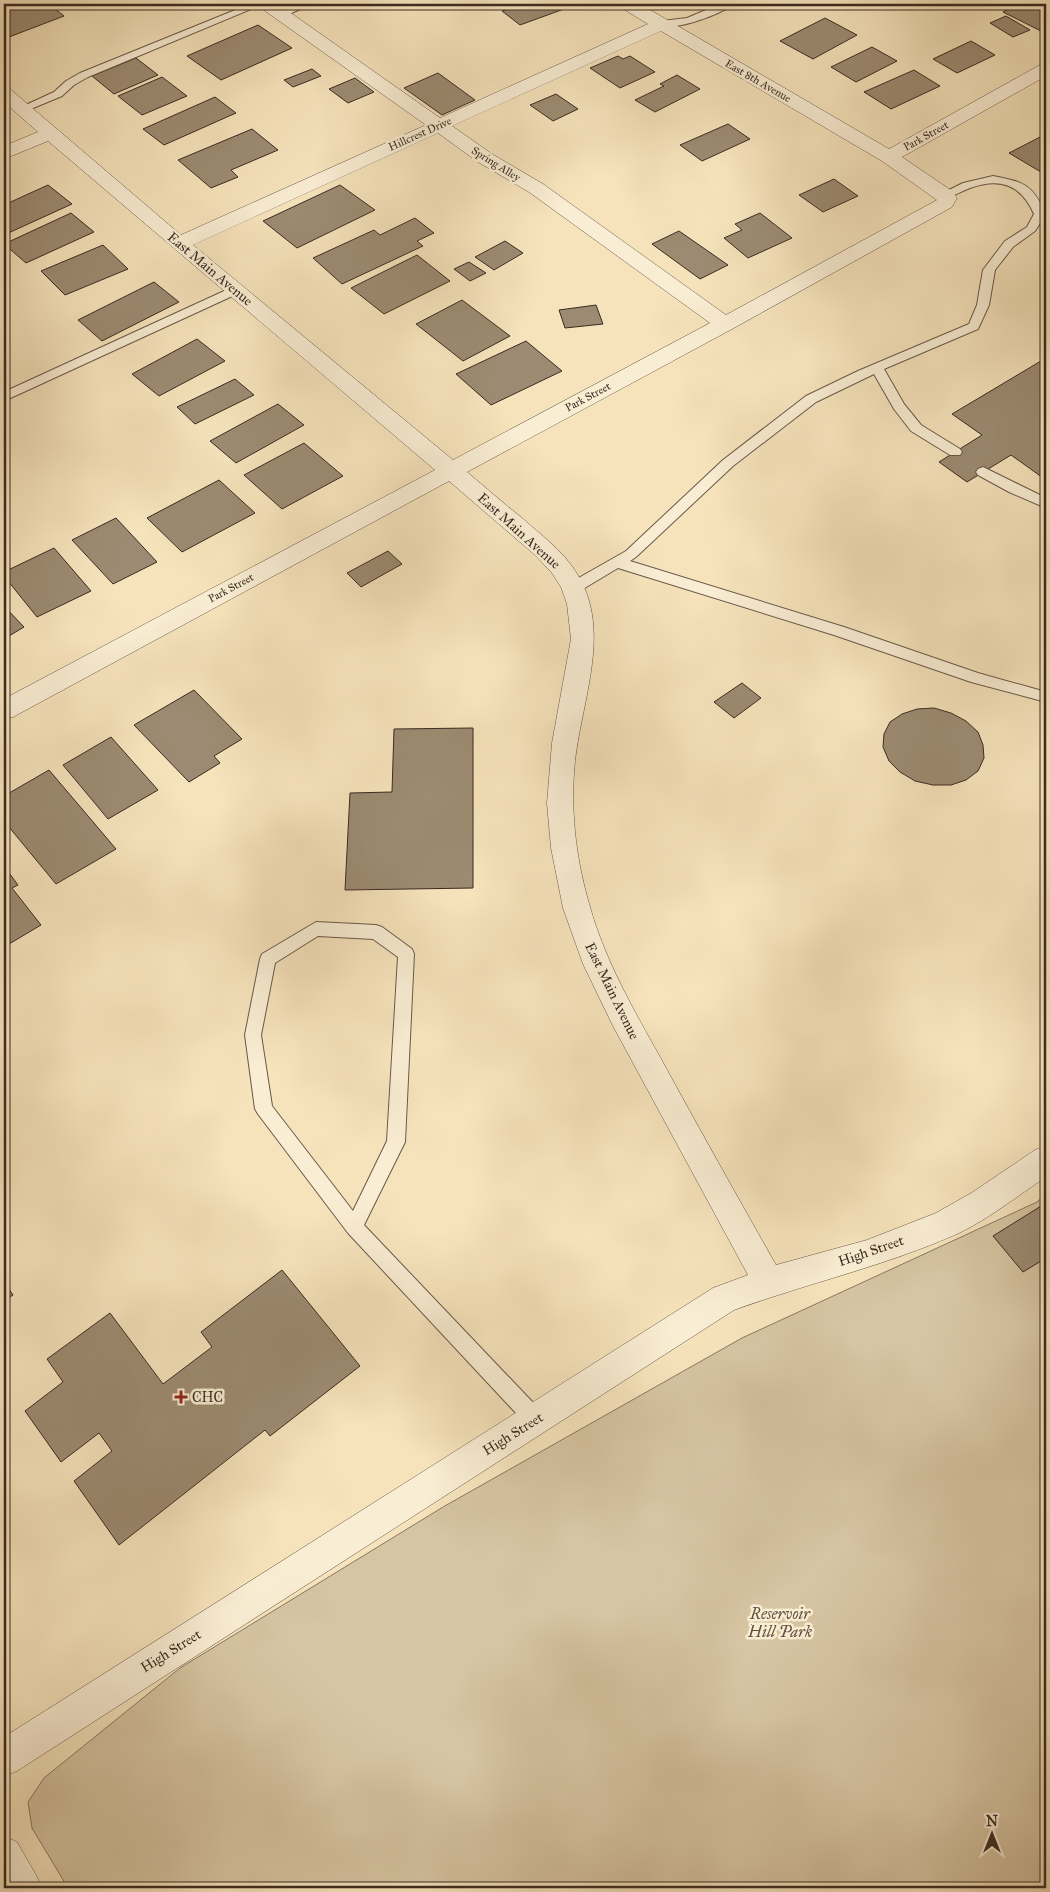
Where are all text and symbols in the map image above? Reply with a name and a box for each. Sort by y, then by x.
street label: East 8th Avenue [723,57,794,105]
street label: Hillcrest Drive [387,114,454,154]
street label: Park Street [901,118,951,154]
street label: Spring Alley [469,144,524,185]
street label: East Main Avenue [164,228,256,310]
street label: Park Street [563,380,613,414]
street label: East Main Avenue [474,489,564,573]
street label: Park Street [206,571,256,605]
street label: East Main Avenue [581,940,643,1042]
street label: High Street [836,1232,906,1270]
place label: CHC [192,1389,223,1406]
marker: CHC [174,1390,188,1404]
street label: High Street [480,1409,546,1459]
park label: Reservoir Hill Park [747,1604,812,1641]
street label: High Street [138,1626,204,1676]
north arrow [968,1810,1018,1860]
text: N [986,1813,998,1830]

